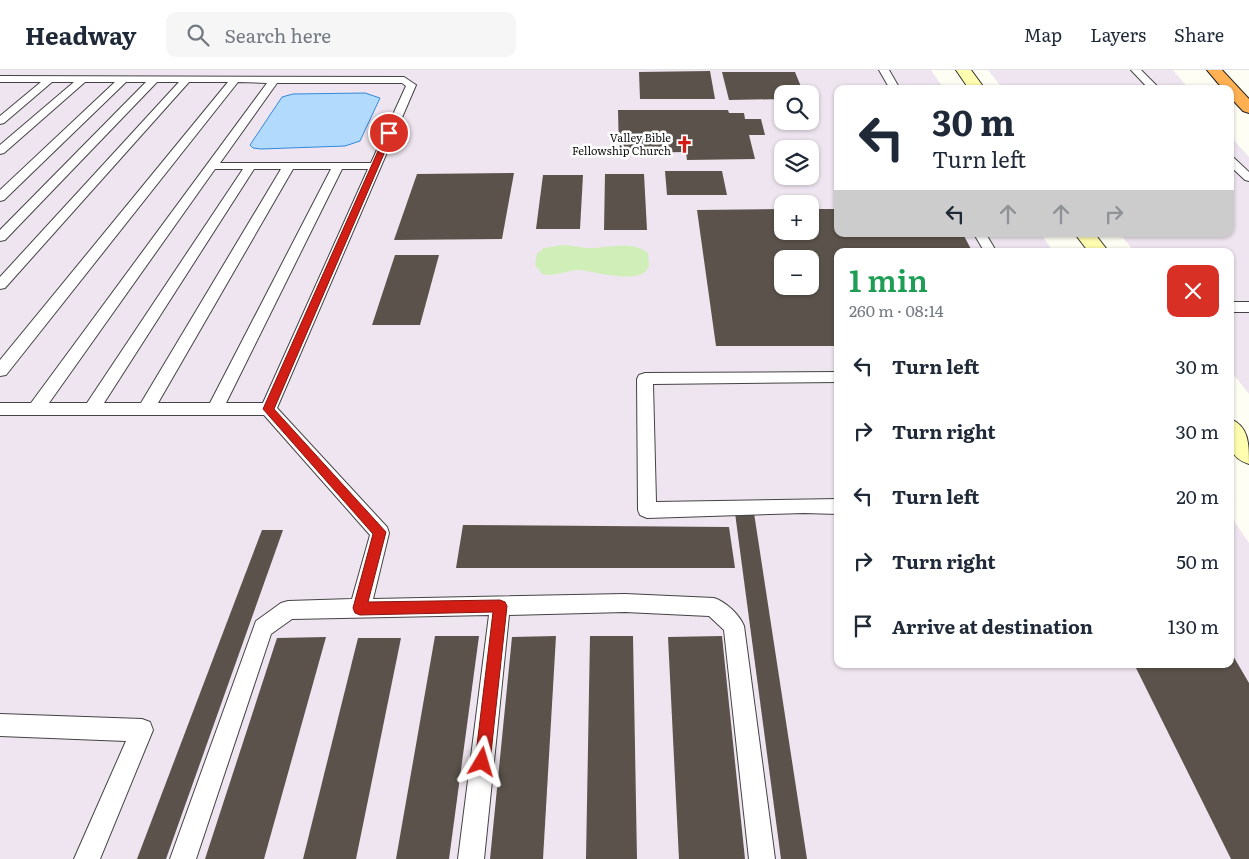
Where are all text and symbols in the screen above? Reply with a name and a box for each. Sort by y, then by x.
search box [166,12,516,57]
text: Headway [25,17,136,52]
icon: search [184,21,212,49]
text: Search here [224,21,331,49]
text: Map [1024,21,1062,48]
text: Layers [1090,21,1146,48]
text: Share [1174,21,1224,48]
map controls [774,85,819,295]
button: search [774,85,819,130]
text: 30 m [932,95,1015,147]
icon: left [849,105,914,170]
pin [368,112,410,154]
icon: arrive [375,119,403,147]
place label: Valley Bible Fellowship Church [572,129,671,158]
church icon: Valley Bible Fellowship Church [675,134,695,154]
button: layers [774,140,819,185]
text: Turn left [932,142,1026,175]
button: + [774,195,819,240]
icon: left [941,200,969,228]
icon: ahead [994,200,1022,228]
icon: ahead [1047,200,1075,228]
icon: right [1100,200,1128,228]
button: − [774,250,819,295]
text: 1 min [849,257,928,301]
button: close [1167,265,1219,317]
text: 260 m · 08:14 [849,298,943,322]
icon: left [849,352,877,380]
text: Turn left [892,352,979,380]
text: 30 m [1175,352,1219,380]
icon: right [849,417,877,445]
text: Turn right [892,417,996,445]
text: 30 m [1175,417,1219,445]
icon: left [849,482,877,510]
text: Turn left [892,482,979,510]
text: 20 m [1176,482,1219,510]
icon: right [849,547,877,575]
text: Turn right [892,547,996,575]
text: 50 m [1176,547,1219,575]
icon: arrive [849,612,877,640]
text: Arrive at destination [892,612,1093,640]
text: 130 m [1168,612,1219,640]
position arrow [455,735,507,787]

